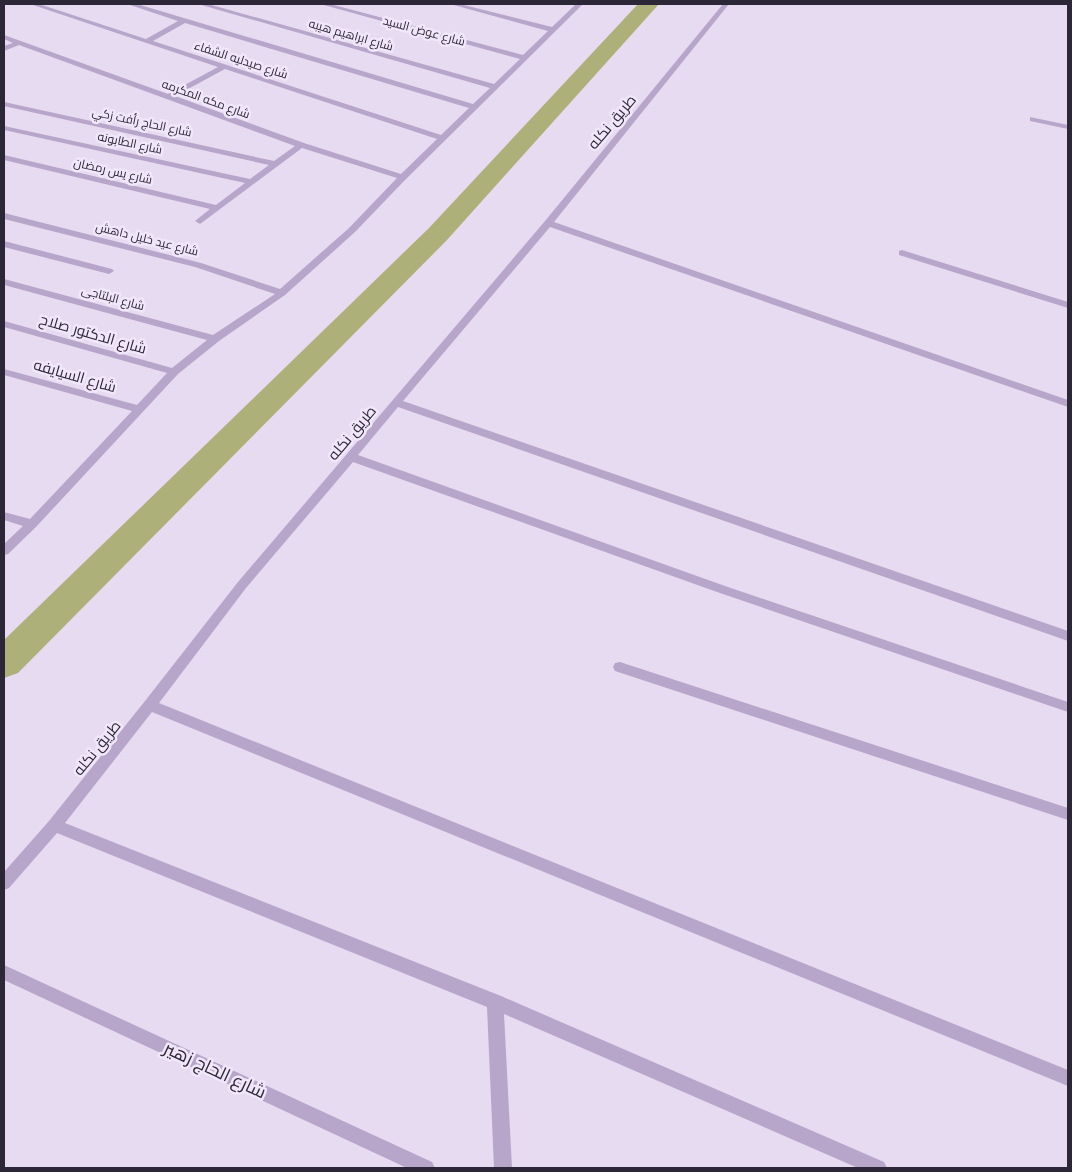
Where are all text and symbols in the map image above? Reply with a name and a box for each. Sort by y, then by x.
street label: شارع عوض السيد [381,12,467,50]
street label: شارع ابراهيم هيبه [307,15,395,55]
street label: شارع صيدليه الشفاء [192,37,290,83]
street label: شارع مكه المكرمه [160,76,252,122]
street label: طريق نكله [583,91,641,153]
street label: شارع الحاج رأفت زكي [90,104,193,142]
street label: شارع الطابونه [96,128,164,158]
street label: شارع يس رمضان [72,154,154,188]
street label: شارع عيد خليل داهش [94,218,200,260]
street label: شارع البلتاجى [80,282,146,314]
street label: شارع الدكتور صلاح [37,309,149,360]
street label: شارع السيايفه [31,355,119,398]
street label: طريق نكله [323,402,381,464]
street label: طريق نكله [69,716,125,780]
street label: شارع الحاج زهير [159,1035,270,1104]

